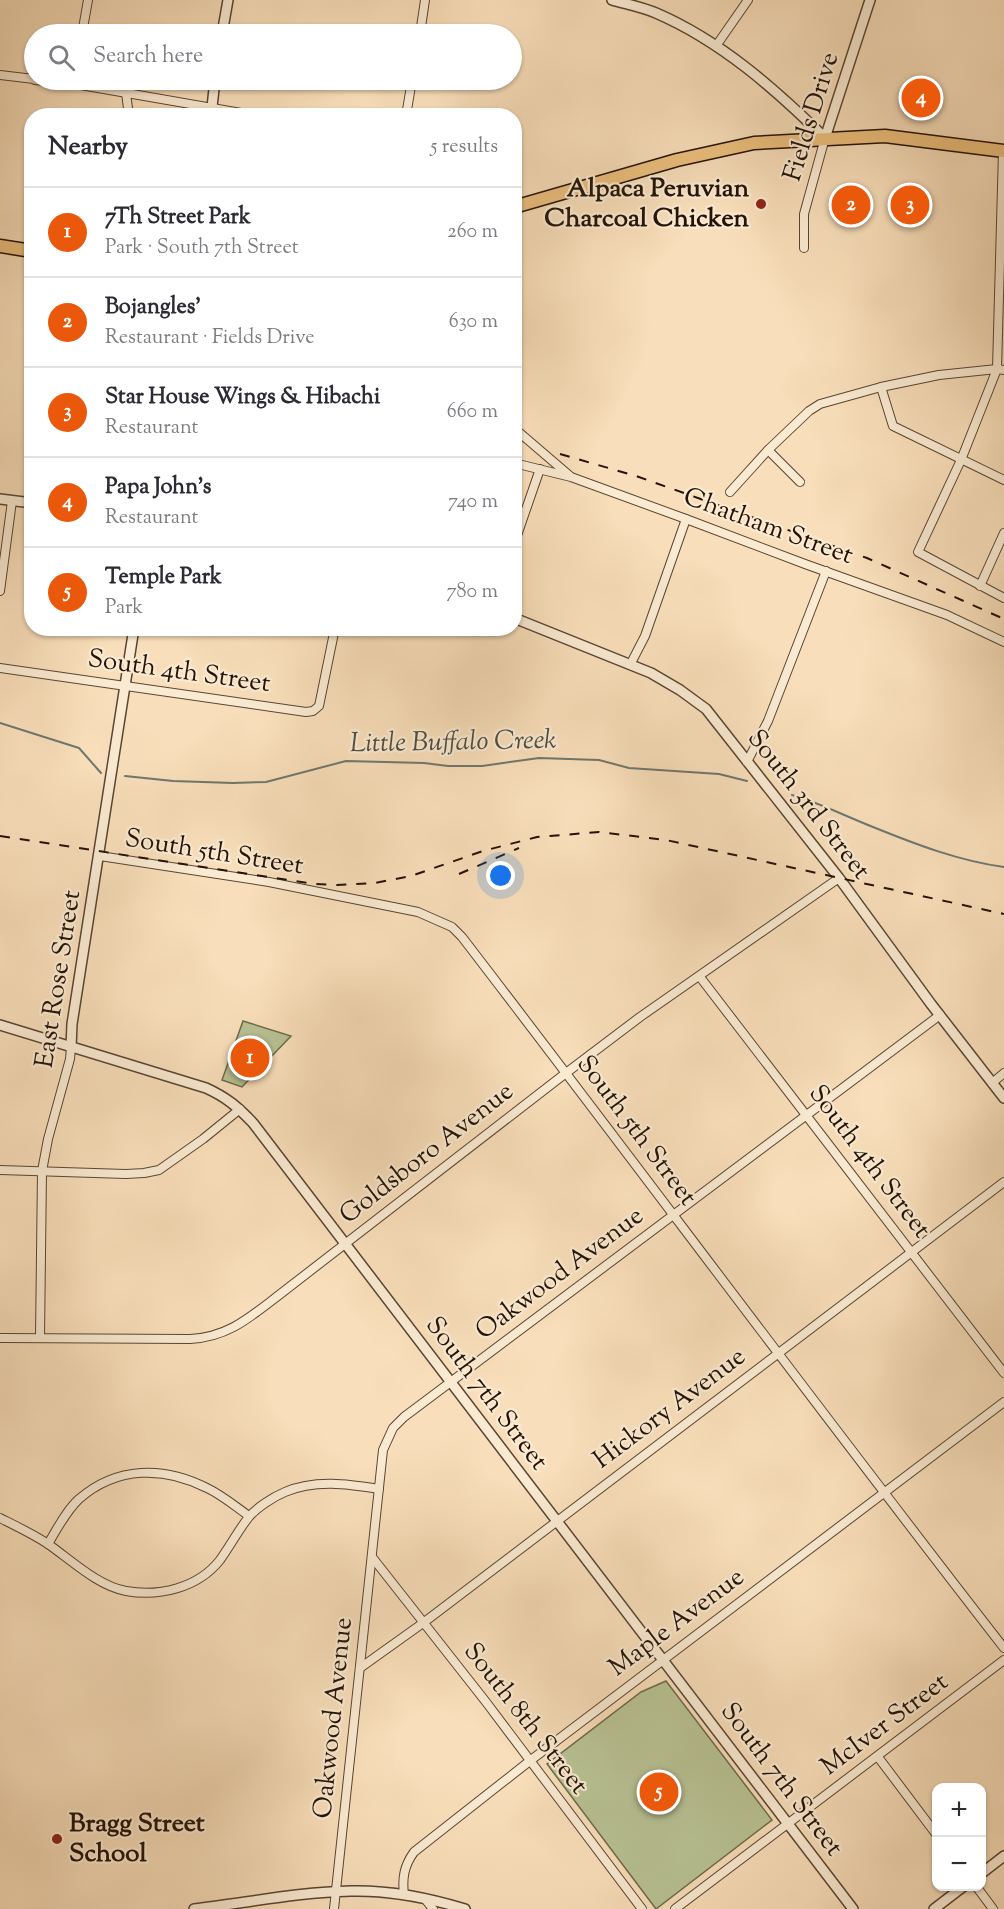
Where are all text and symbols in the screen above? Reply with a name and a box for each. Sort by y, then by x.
search box [24,24,522,90]
icon: search [45,41,78,74]
text: Search here [93,41,203,73]
street label: Fields Drive [775,48,849,186]
pin: 4 [902,76,940,120]
text: Nearby [48,129,128,166]
text: 5 results [431,133,498,162]
place label: Alpaca Peruvian Charcoal Chicken [544,171,750,238]
pin: 2 [832,182,870,228]
pin: 3 [890,182,930,228]
marker: Alpaca Peruvian Charcoal Chicken [754,197,768,211]
text: 7Th Street Park [105,202,251,234]
text: 1 [64,218,71,247]
text: 260 m [447,218,498,247]
text: Park · South 7th Street [105,234,299,263]
text: Bojangles' [105,292,201,324]
text: 2 [63,308,72,337]
text: 630 m [449,308,498,337]
text: Restaurant · Fields Drive [105,324,315,353]
text: Star House Wings & Hibachi [105,382,380,414]
text: 3 [63,398,72,427]
text: 660 m [447,398,498,427]
text: Restaurant [105,414,198,443]
text: Papa John's [105,472,211,504]
street label: Chatham Street [678,479,858,575]
text: 4 [62,488,73,517]
text: 740 m [448,488,498,517]
text: Restaurant [105,504,198,533]
text: Temple Park [105,562,222,594]
text: 5 [64,578,71,607]
text: 780 m [447,578,498,607]
text: Park [105,594,143,623]
street label: South 4th Street [85,641,273,703]
water label: Little Buffalo Creek [349,722,557,764]
street label: South 3rd Street [737,722,879,888]
street label: South 5th Street [122,821,306,885]
your location [486,861,515,890]
street label: East Rose Street [27,887,91,1071]
pin: 1 [230,1036,270,1080]
street label: South 5th Street [567,1048,705,1214]
street label: Goldsboro Avenue [332,1074,522,1234]
street label: South 4th Street [799,1077,939,1247]
street label: Oakwood Avenue [468,1198,652,1350]
street label: South 7th Street [416,1309,556,1479]
street label: Hickory Avenue [586,1339,754,1479]
street label: Maple Avenue [601,1560,753,1686]
street label: Oakwood Avenue [305,1616,363,1820]
street label: South 8th Street [454,1635,596,1803]
street label: McIver Street [814,1665,957,1785]
street label: South 7th Street [711,1695,851,1865]
pin: 5 [640,1770,678,1814]
map controls [932,1783,986,1891]
button: + [932,1783,986,1837]
place label: Bragg Street School [69,1806,205,1873]
marker: Bragg Street School [50,1832,64,1846]
button: − [932,1837,986,1891]

